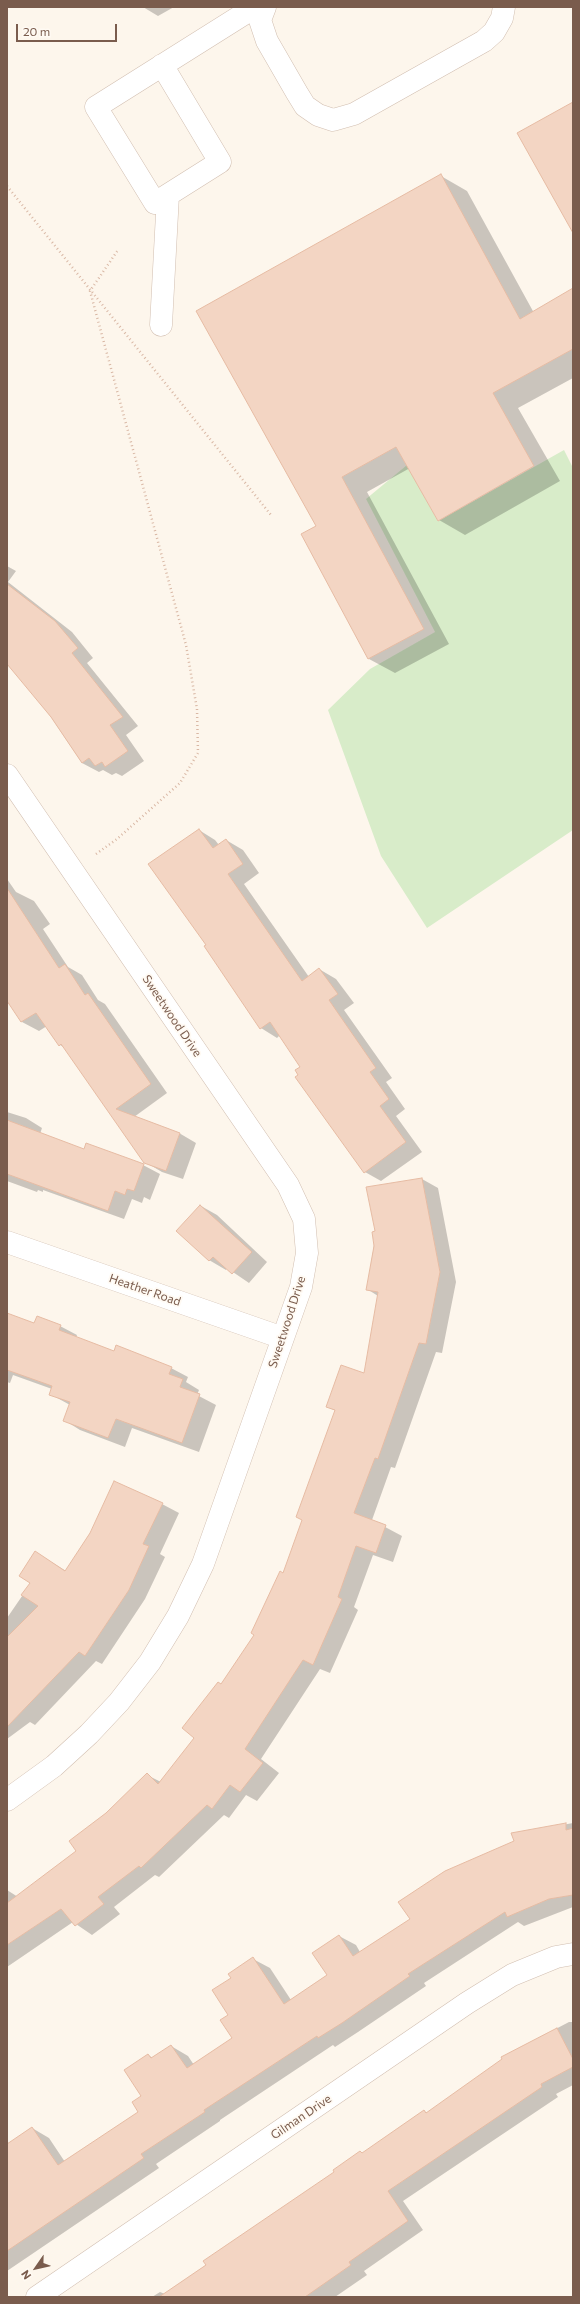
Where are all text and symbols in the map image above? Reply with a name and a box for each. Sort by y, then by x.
scale bar [18,16,119,42]
text: 20 m [23,24,50,38]
street label: Sweetwood Drive [139,972,205,1060]
street label: Heather Road [107,1271,183,1309]
street label: Sweetwood Drive [265,1274,309,1370]
street label: Gilman Drive [268,2092,334,2142]
north arrow [16,2248,56,2288]
text: N [18,2268,33,2282]

